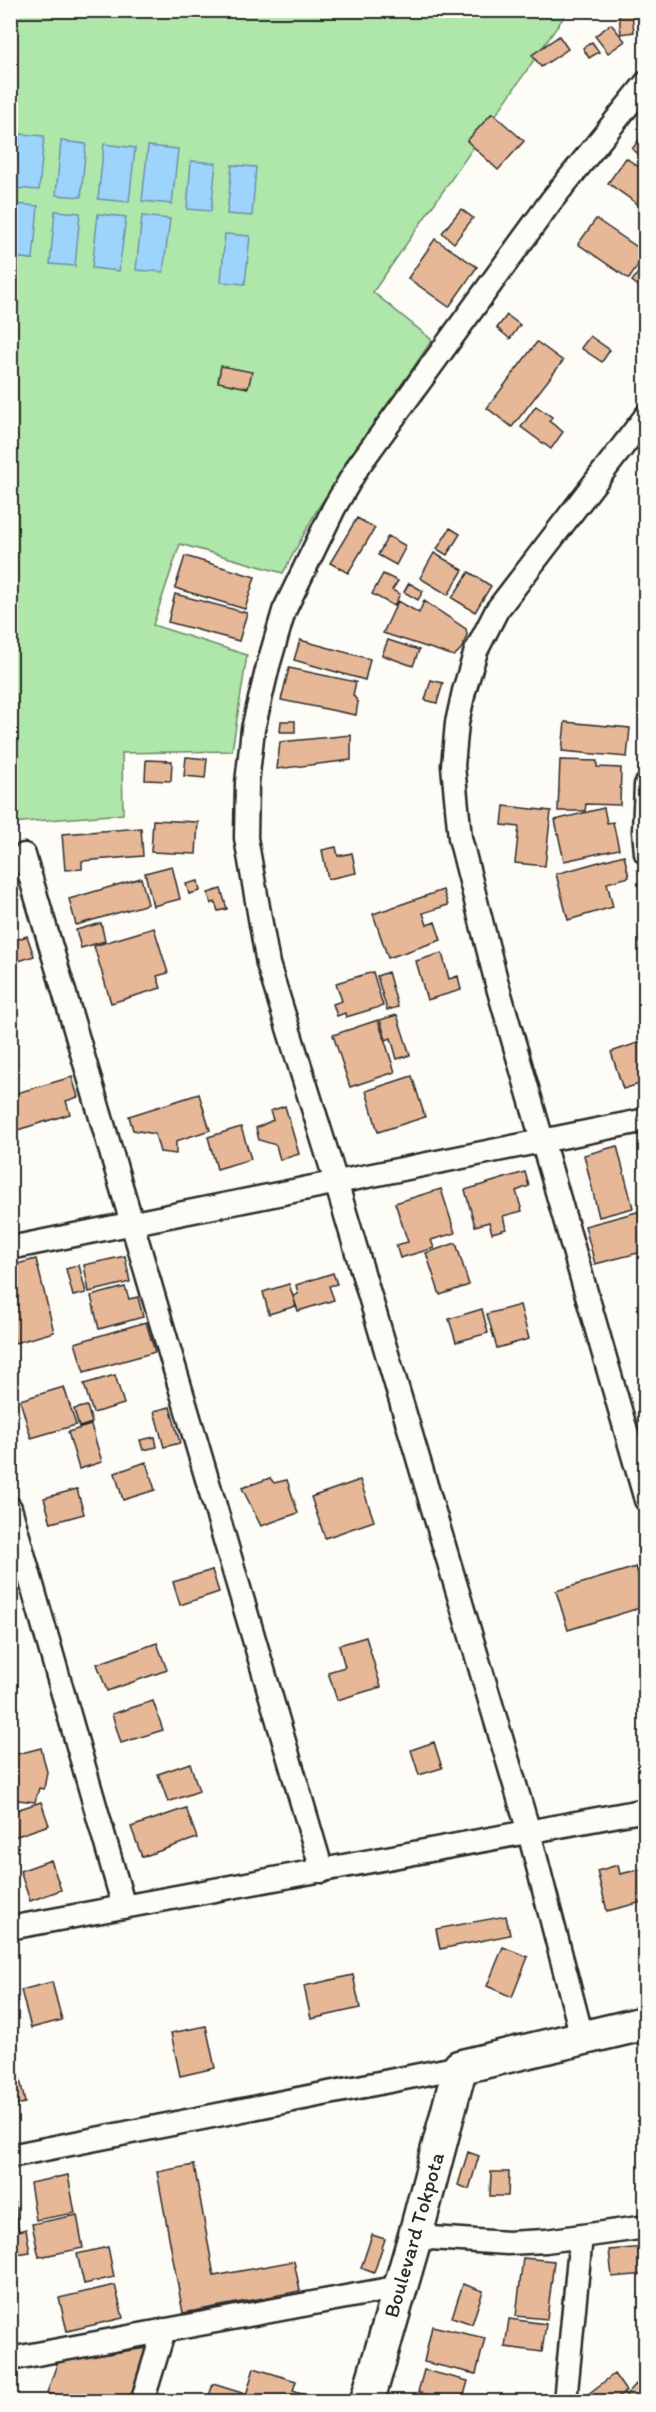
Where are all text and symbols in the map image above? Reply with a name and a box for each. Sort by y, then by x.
street label: Boulevard Tokpota [378,2149,449,2320]

